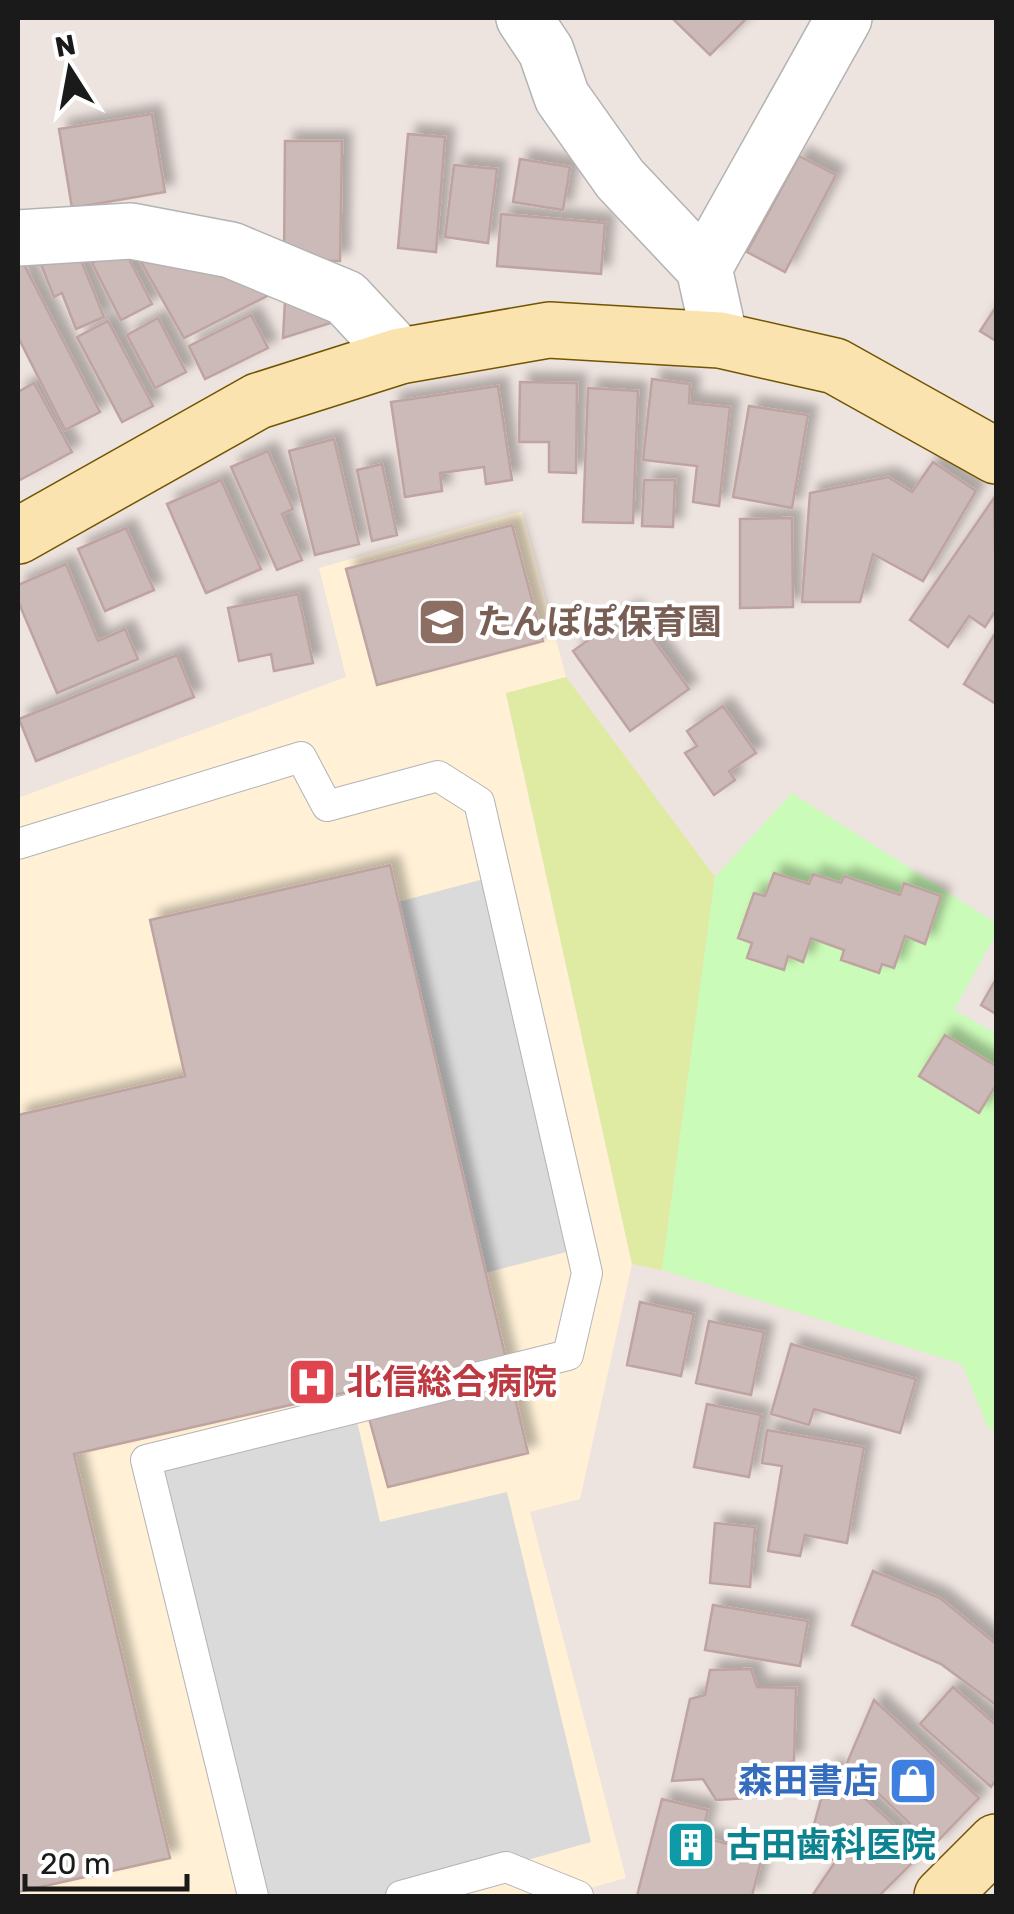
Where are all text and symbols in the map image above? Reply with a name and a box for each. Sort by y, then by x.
north arrow [20,20,120,120]
text: N [52,28,78,64]
school or university icon: たんぽぽ保育園 [416,596,468,648]
place label: たんぽぽ保育園 [477,601,722,643]
hospital icon: 北信総合病院 [286,1356,338,1408]
place label: 北信総合病院 [347,1361,557,1403]
shop icon: 森田書店 [887,1755,939,1807]
place label: 森田書店 [738,1760,878,1802]
building icon: 古田歯科医院 [665,1819,717,1871]
place label: 古田歯科医院 [726,1824,936,1866]
scale bar [25,1829,188,1891]
text: 20 m [40,1846,111,1882]

